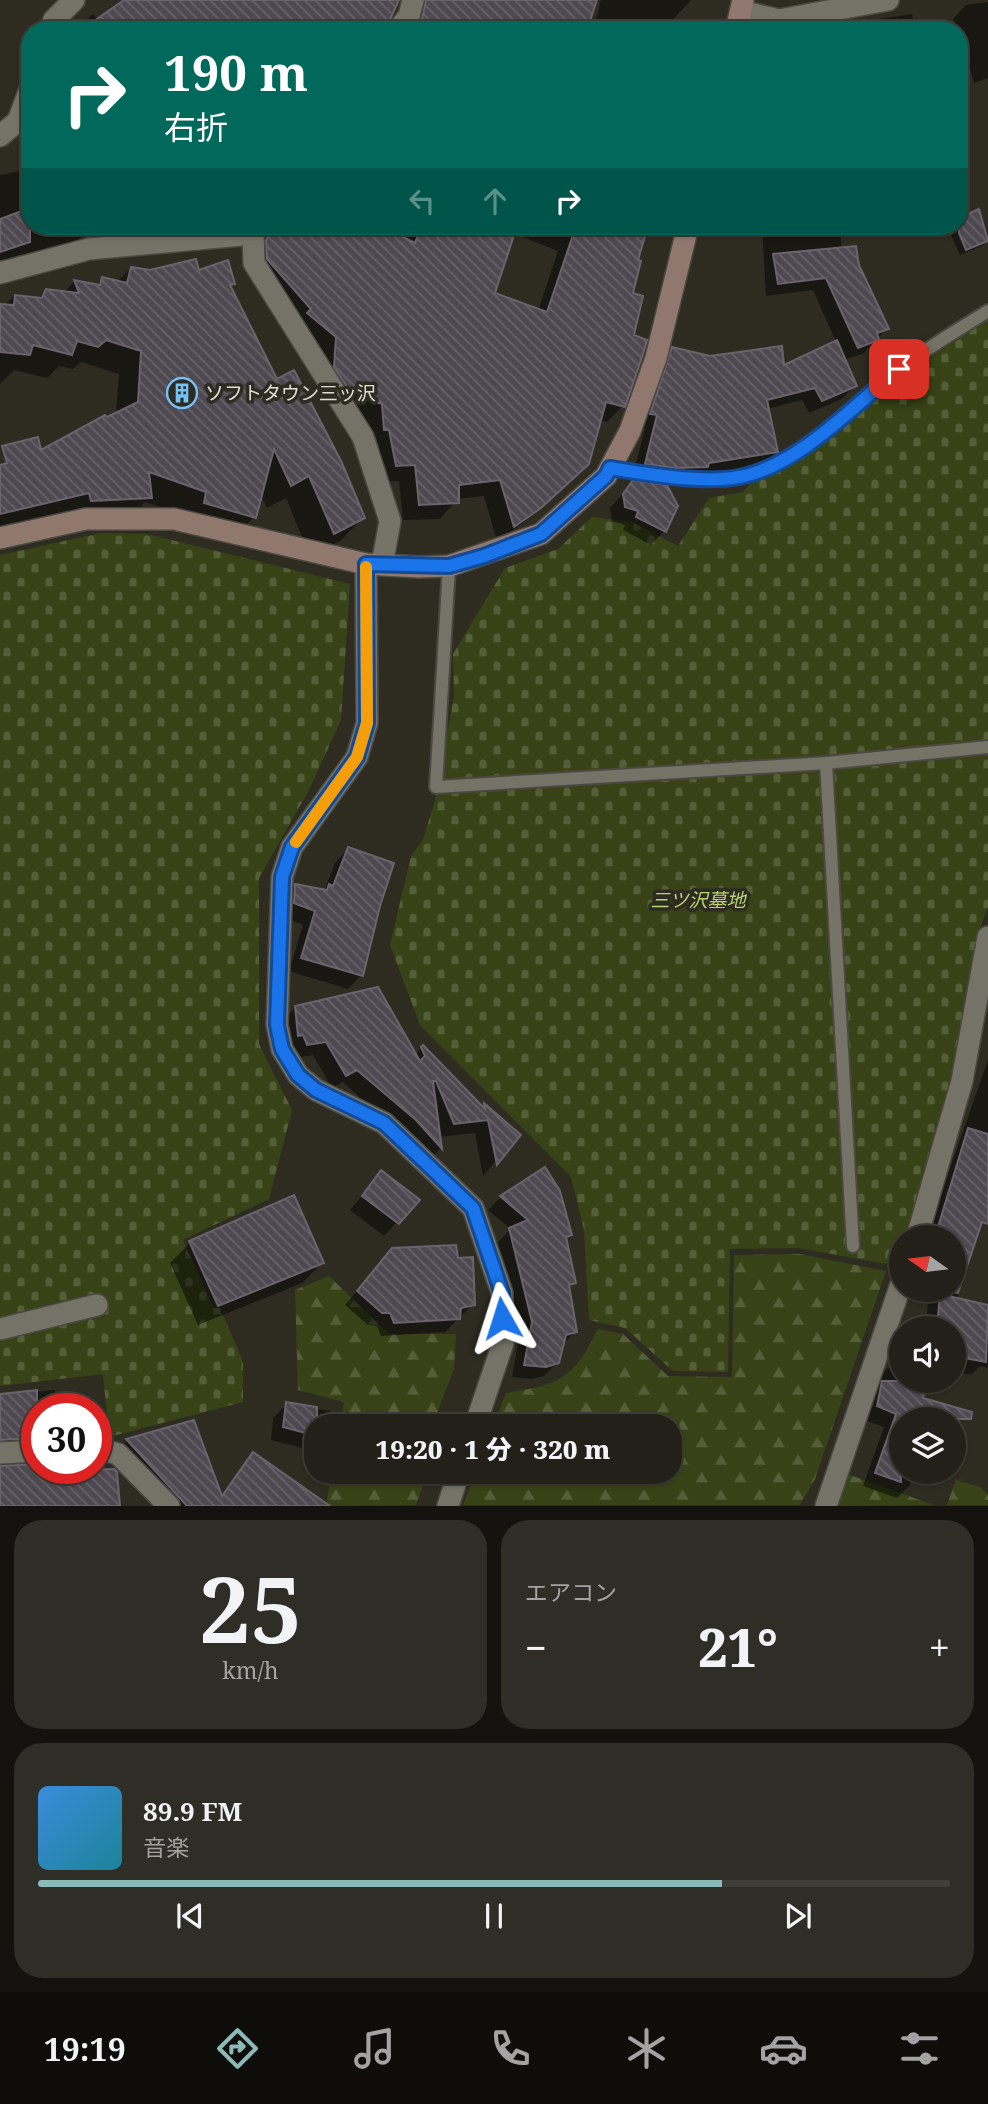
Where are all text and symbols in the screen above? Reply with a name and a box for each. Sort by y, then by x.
text: 190 m [164,39,308,105]
icon: right [49,49,140,140]
text: 右折 [164,105,228,148]
icon: left [403,182,441,220]
icon: ahead [476,182,514,220]
icon: right [549,182,587,220]
pin [869,339,929,399]
icon: arrive [880,350,918,388]
building icon: ソフトタウン三ッ沢 [165,376,199,410]
place label: ソフトタウン三ッ沢 [205,380,376,406]
park label: 三ツ沢墓地 [650,887,747,913]
north arrow [889,1225,966,1302]
map controls [889,1225,966,1484]
position arrow [465,1281,539,1355]
button: sound [889,1316,966,1393]
speed limit sign: 30 [21,1393,112,1484]
button: layers [889,1407,966,1484]
text: 19:20 · 1 分 · 320 m [376,1431,610,1467]
text: 25 [199,1546,302,1670]
text: エアコン [525,1576,617,1608]
text: 21° [698,1611,778,1682]
text: − [525,1621,547,1673]
text: + [929,1621,950,1673]
text: km/h [222,1654,279,1686]
text: 89.9 FM [143,1793,242,1829]
text: 音楽 [143,1831,189,1863]
icon: previous [171,1897,209,1935]
icon: pause [475,1897,513,1935]
icon: next [779,1897,817,1935]
icon: directions [213,2024,262,2073]
icon: music [350,2024,399,2073]
icon: phone [486,2024,535,2073]
icon: climate [622,2024,671,2073]
icon: car [759,2024,808,2073]
icon: filters [895,2024,944,2073]
text: 19:19 [44,2027,126,2070]

